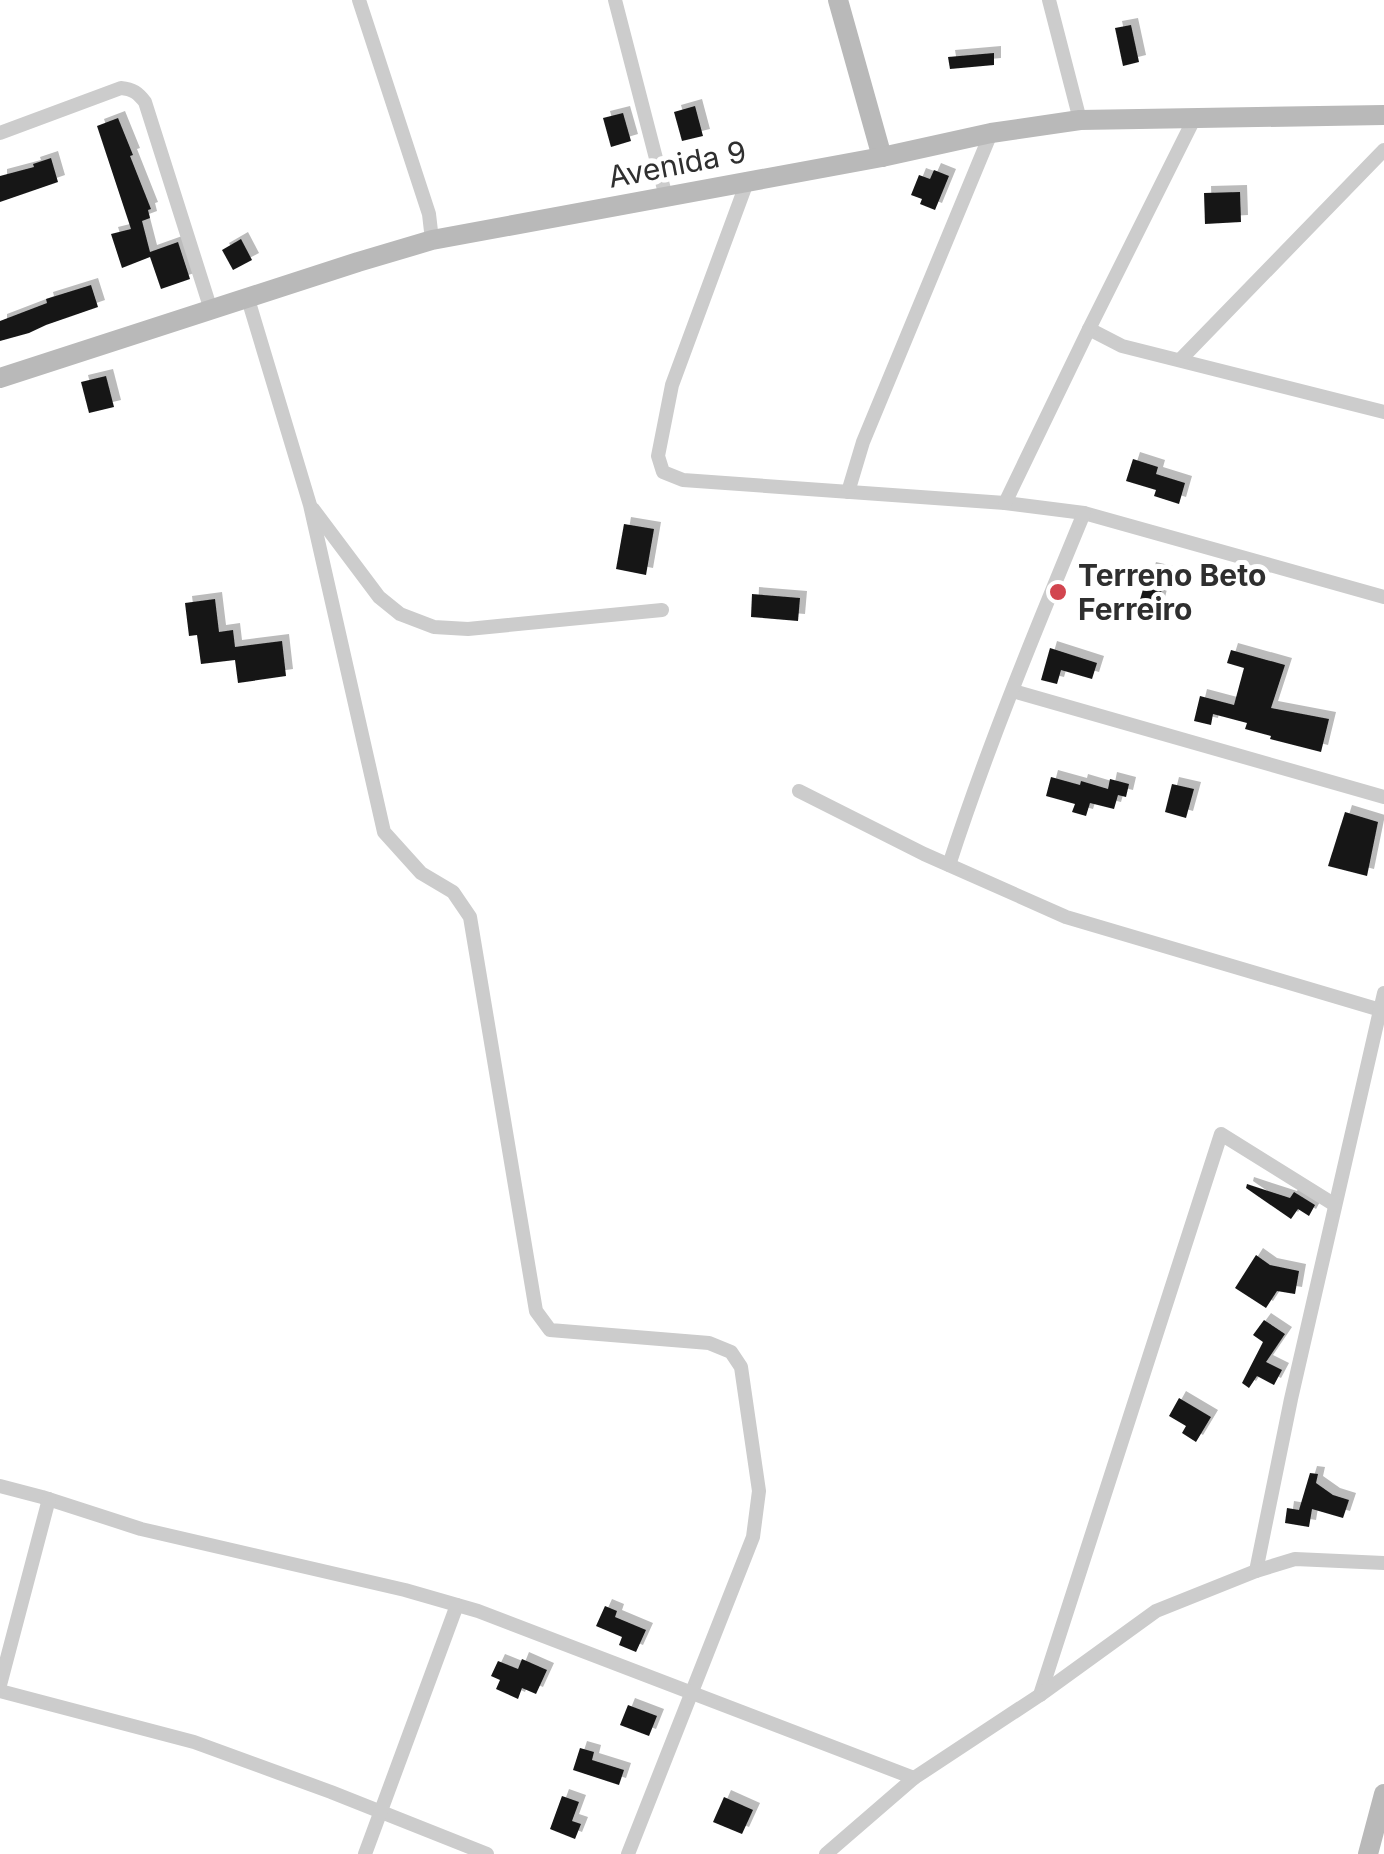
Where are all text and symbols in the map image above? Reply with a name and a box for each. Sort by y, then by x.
street label: Avenida 9 [605,133,749,195]
place label: Terreno Beto Ferreiro [1078,557,1266,627]
marker: Terreno Beto Ferreiro [1047,581,1069,603]

